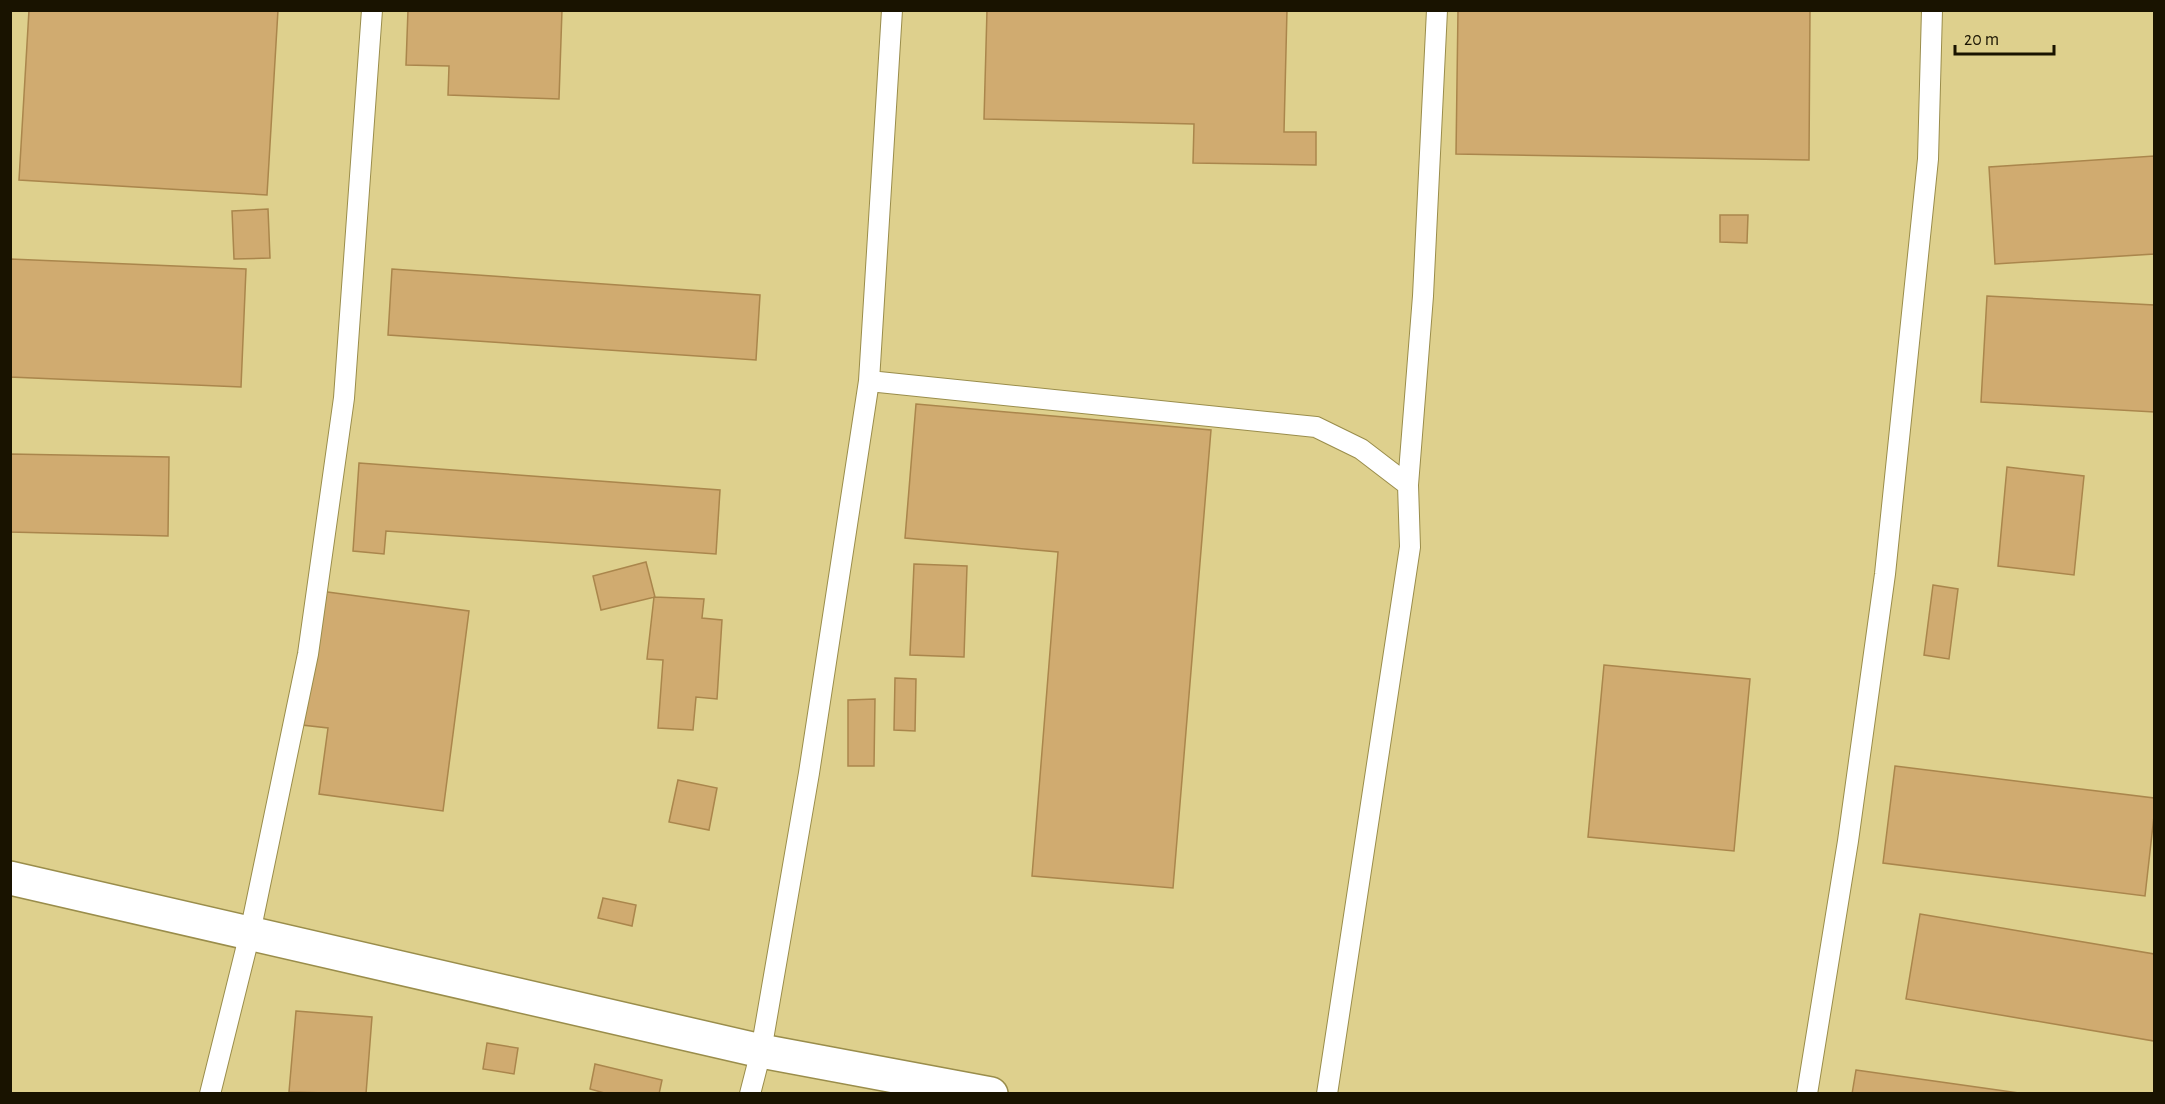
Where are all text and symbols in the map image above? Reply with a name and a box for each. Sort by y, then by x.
scale bar [1955,18,2054,56]
text: 20 m [1964,31,1999,49]

